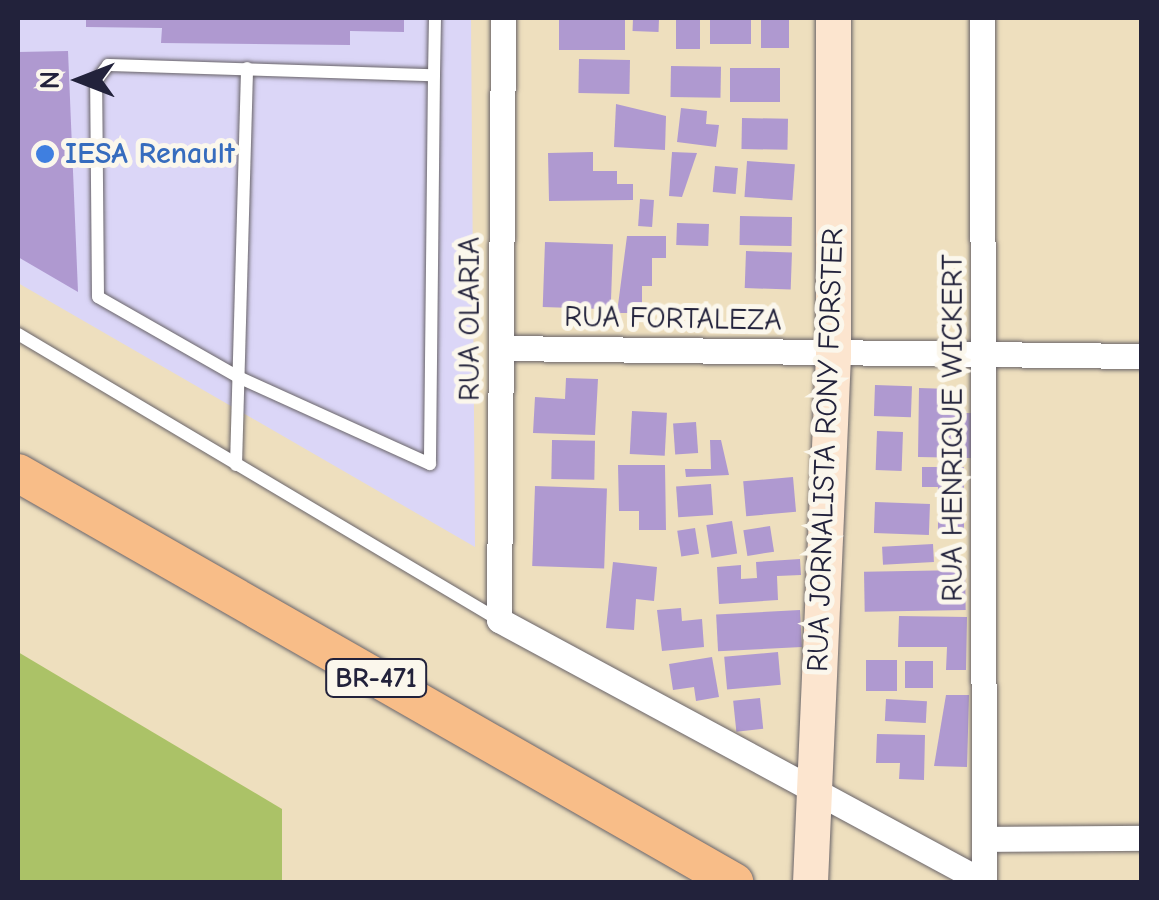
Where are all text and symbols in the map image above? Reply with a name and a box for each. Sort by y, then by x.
north arrow [30,30,130,130]
text: N [34,71,66,89]
place label: IESA Renault [65,136,235,172]
marker: IESA Renault [34,143,56,165]
street label: RUA JORNALISTA RONY FORSTER [800,227,852,673]
street label: RUA OLARIA [452,237,488,401]
street label: RUA HENRIQUE WICKERT [935,254,971,602]
street label: RUA FORTALEZA [564,299,782,339]
road number: BR-471 [324,655,428,701]

